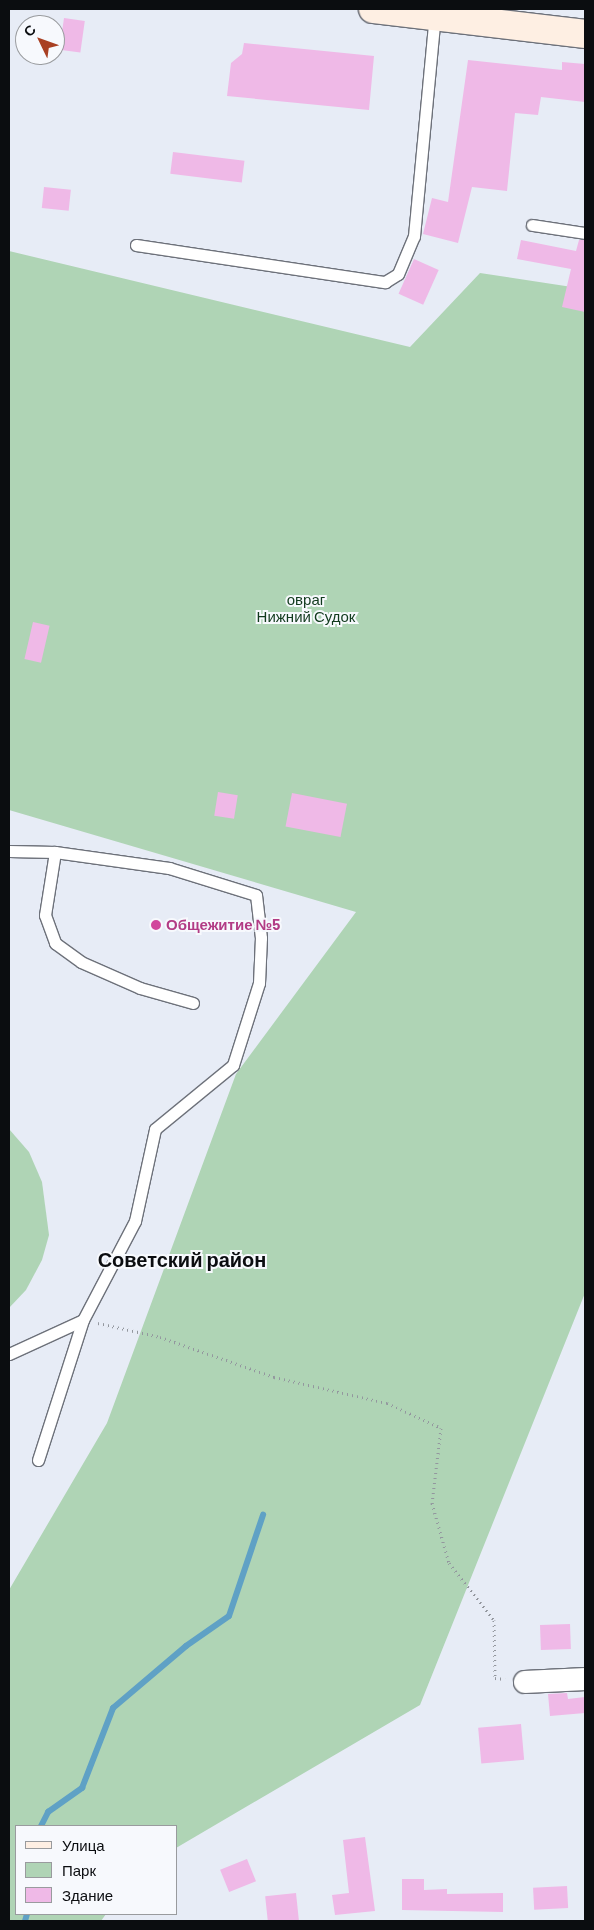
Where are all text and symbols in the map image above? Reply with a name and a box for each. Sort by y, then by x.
north arrow [15,15,65,65]
text: С [20,21,39,40]
park label: овраг Нижний Судок [257,590,355,625]
place label: Общежитие №5 [166,916,280,934]
marker: Общежитие №5 [150,919,162,931]
district label: Советский район [98,1247,266,1271]
legend [15,1825,178,1915]
text: Улица [62,1836,105,1854]
text: Парк [62,1861,96,1879]
text: Здание [62,1886,113,1904]

